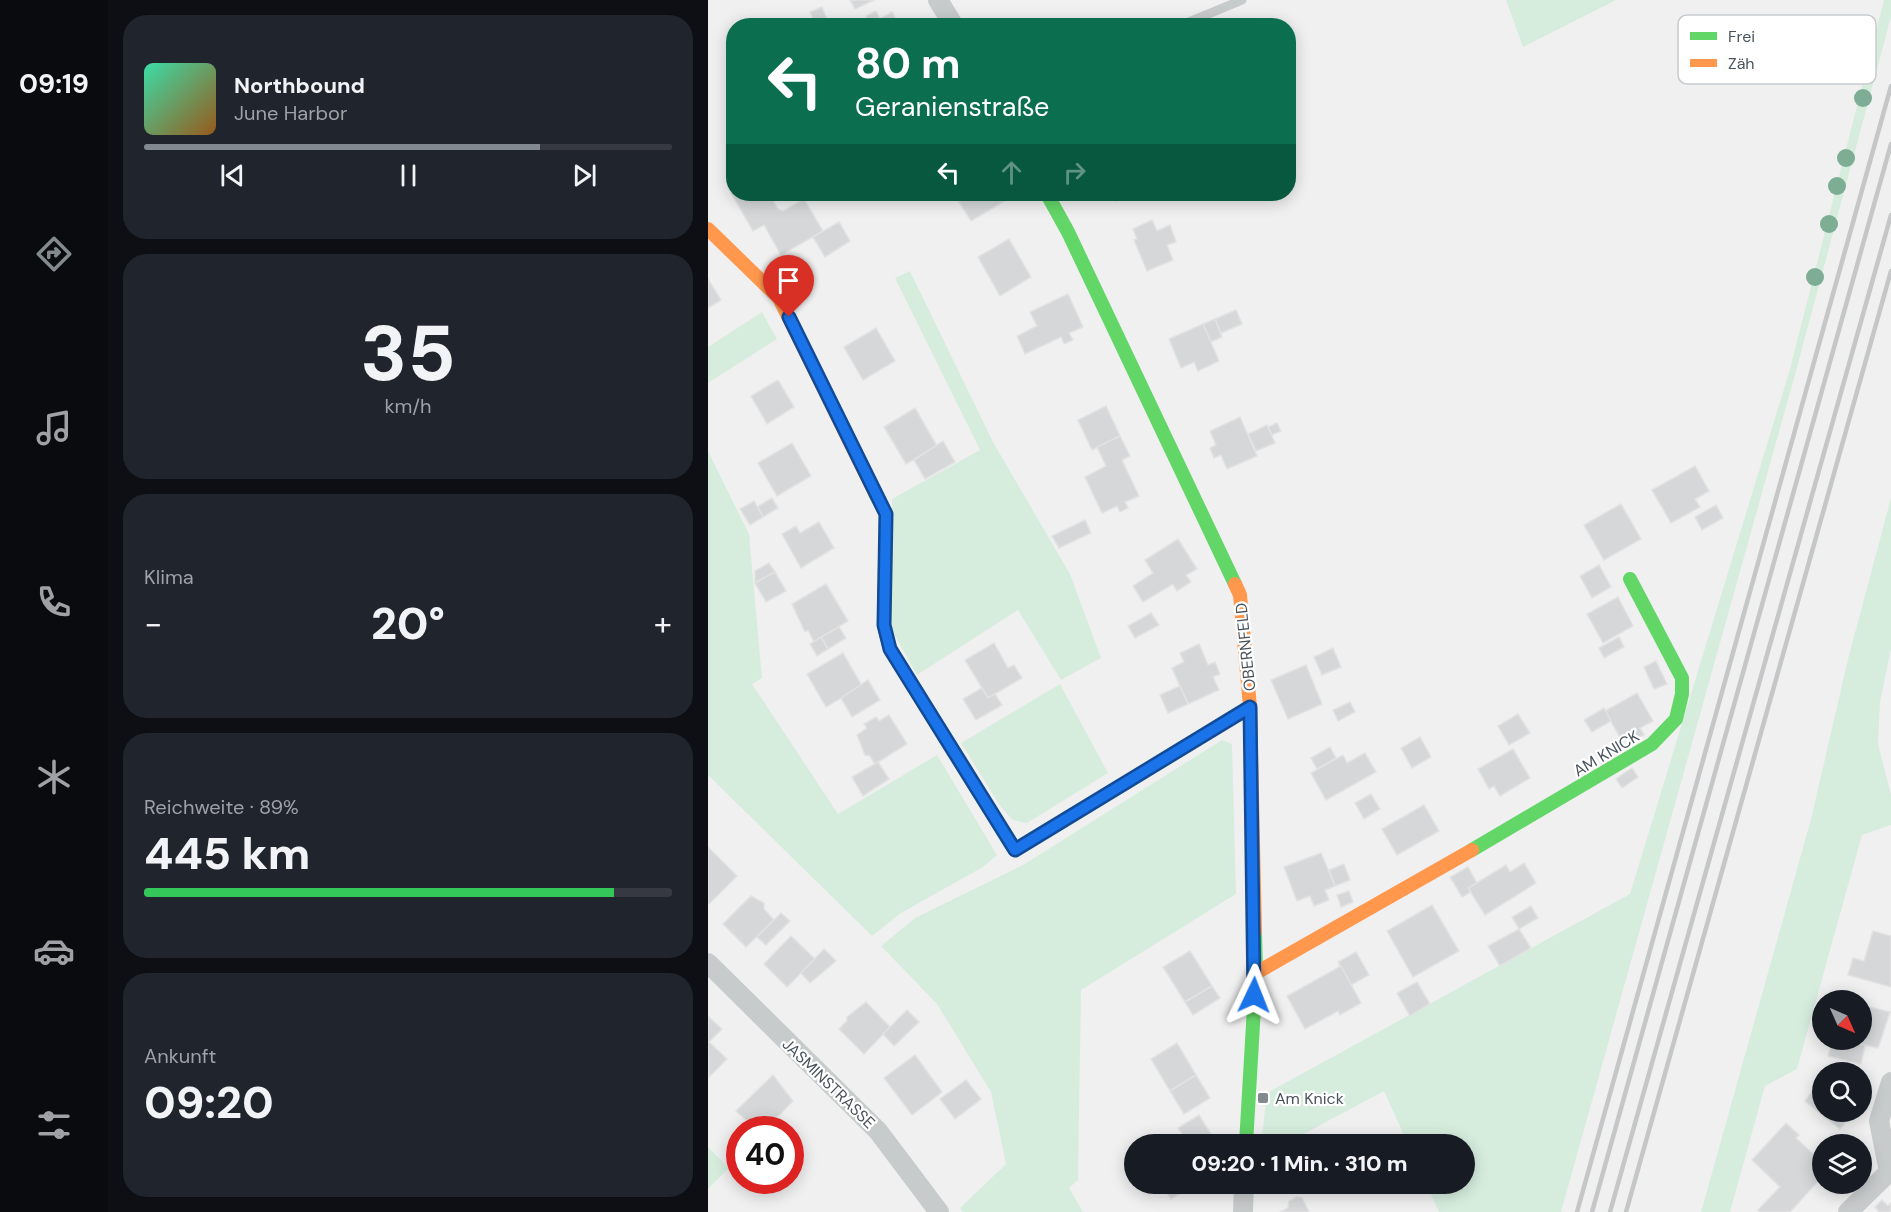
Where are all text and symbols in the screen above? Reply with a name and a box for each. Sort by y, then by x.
legend [1678,15,1876,84]
text: Frei [1728,26,1755,47]
text: 80 m [855,36,961,91]
icon: left [756,42,834,120]
text: Zäh [1728,53,1755,74]
text: 09:19 [19,66,89,101]
text: Northbound [234,71,365,100]
text: Geranienstraße [855,89,1049,124]
text: June Harbor [234,100,347,126]
icon: left [932,156,965,189]
icon: ahead [995,156,1028,189]
icon: right [1058,156,1091,189]
icon: previous [216,159,249,192]
icon: pause [392,159,425,192]
icon: next [568,159,601,192]
icon: directions [33,233,75,275]
pin [763,255,814,317]
icon: arrive [772,264,805,297]
text: 35 [360,303,456,404]
text: km/h [384,393,432,419]
icon: music [33,407,75,449]
text: Klima [144,564,194,590]
icon: phone [33,581,75,623]
text: 20° [371,594,445,653]
text: − [144,602,162,645]
text: + [654,602,672,645]
street label: OBERNFELD [1230,602,1261,692]
street label: AM KNICK [1569,726,1643,781]
icon: climate [33,756,75,798]
text: Reichweite · 89% [144,794,299,820]
text: 445 km [144,824,310,883]
icon: car [33,930,75,972]
position arrow [1222,963,1286,1027]
north arrow [1812,990,1872,1050]
map controls [1812,990,1872,1194]
street label: JASMINSTRASSE [778,1034,880,1133]
text: Ankunft [144,1043,216,1069]
button: search [1812,1062,1872,1122]
text: 09:20 [144,1073,274,1132]
place label: Am Knick [1275,1088,1344,1109]
marker: Am Knick [1256,1091,1270,1105]
icon: filters [33,1104,75,1146]
speed limit sign: 40 [726,1116,804,1194]
button: layers [1812,1134,1872,1194]
text: 09:20 · 1 Min. · 310 m [1191,1149,1408,1178]

